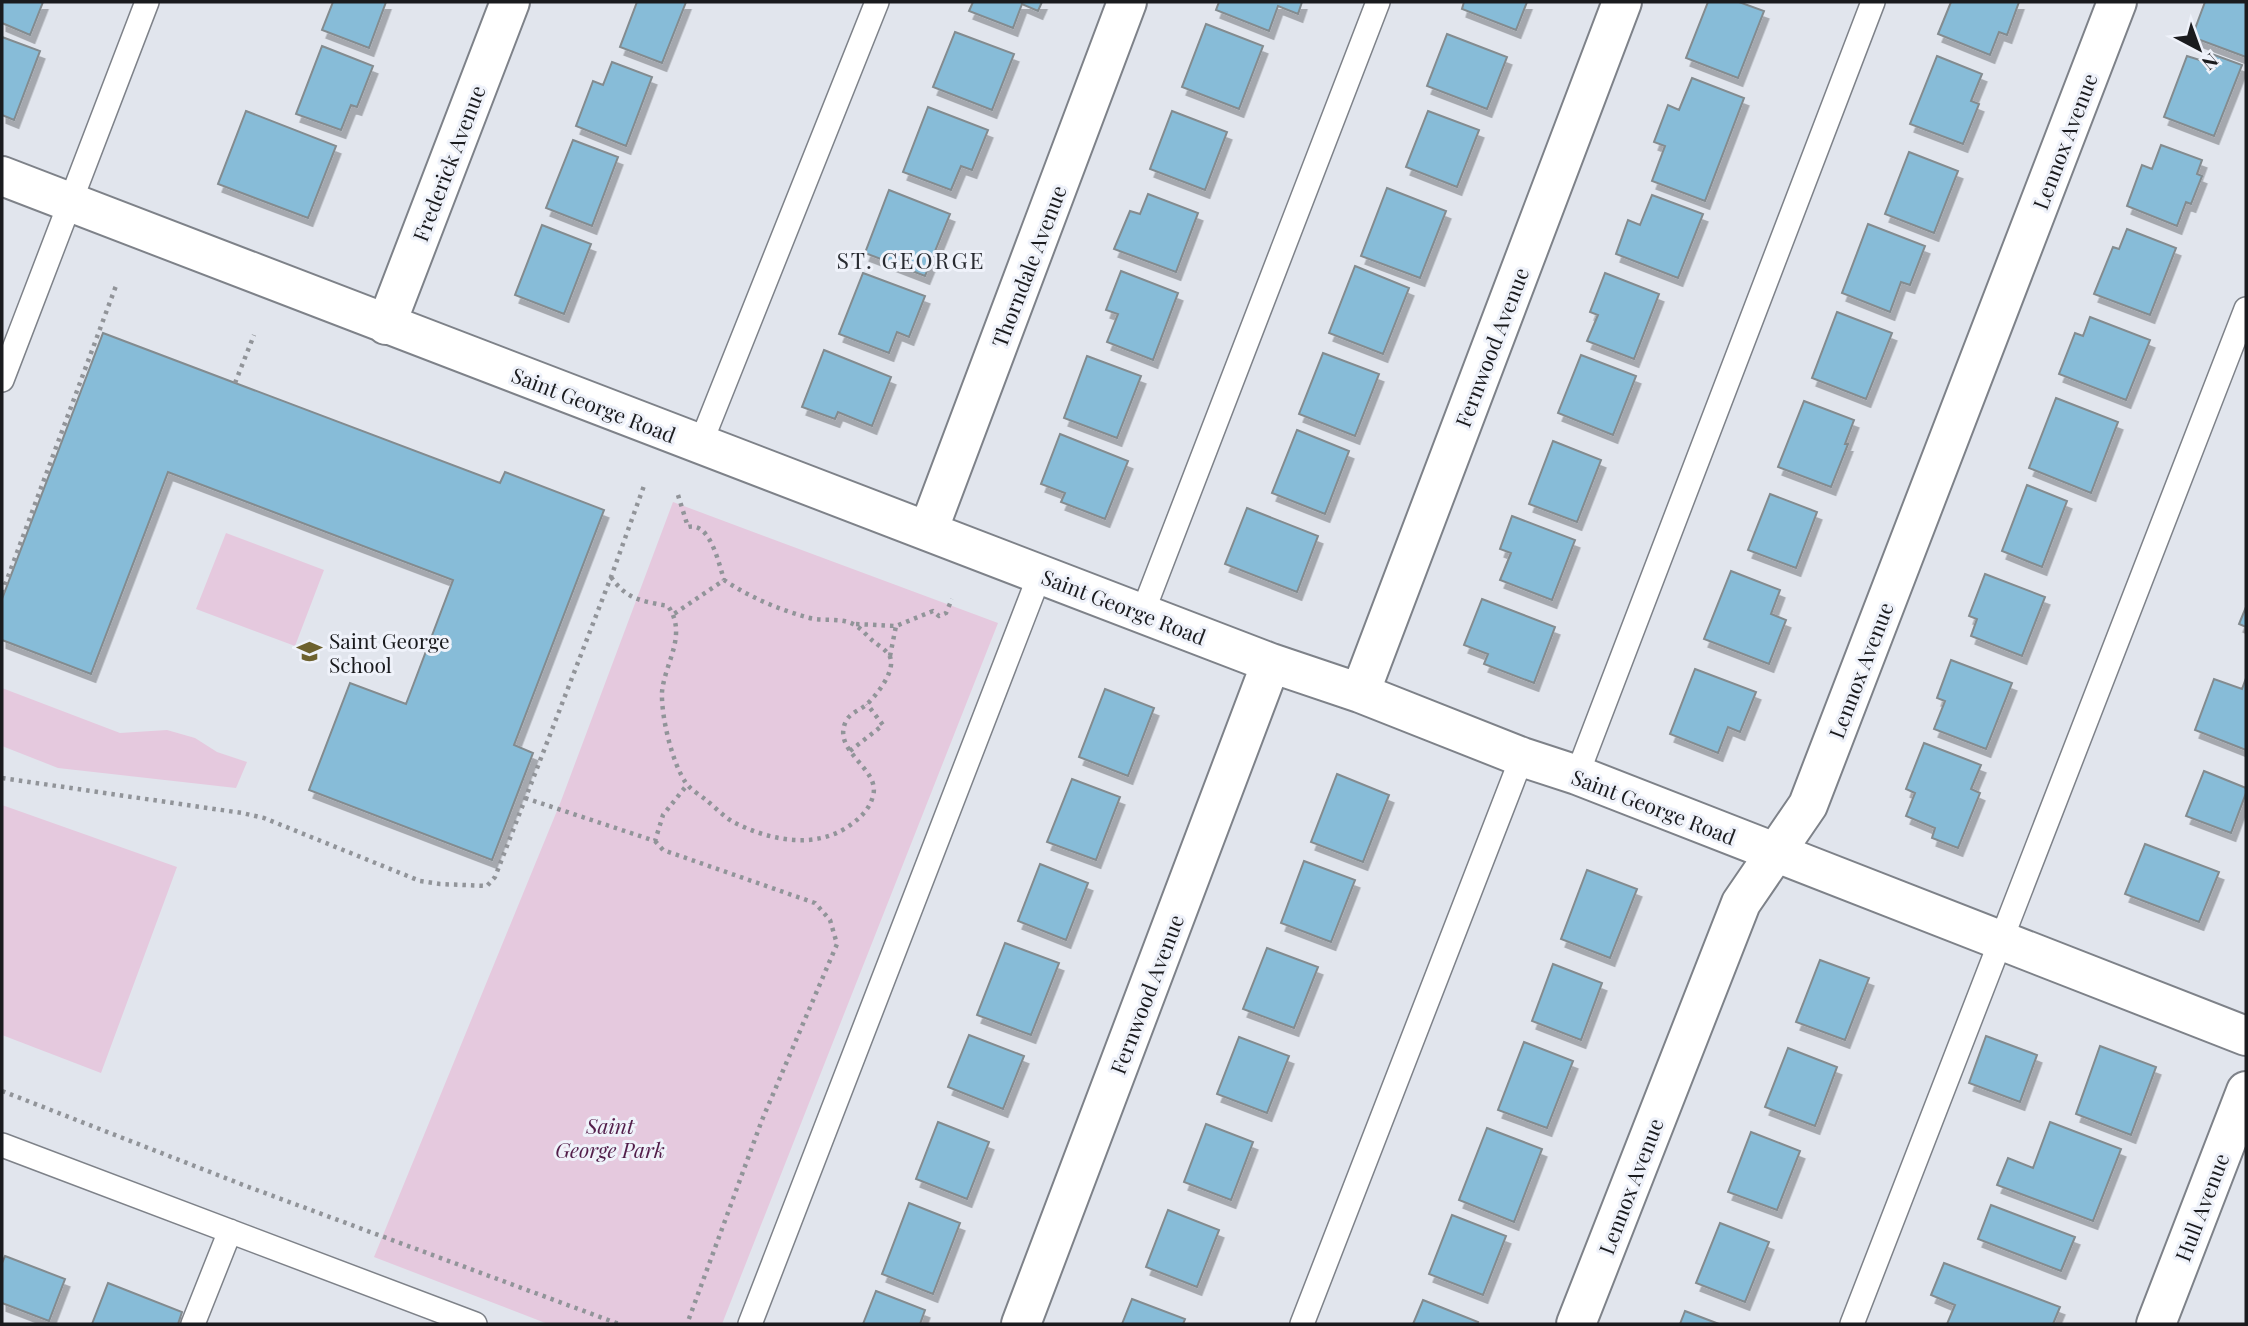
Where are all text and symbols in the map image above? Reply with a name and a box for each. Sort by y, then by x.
north arrow [2164,14,2234,84]
text: N [2197,48,2225,77]
street label: Lennox Avenue [2025,69,2103,213]
street label: Frederick Avenue [405,81,491,245]
street label: Thorndale Avenue [984,181,1072,351]
district label: ST. GEORGE [836,244,986,275]
street label: Fernwood Avenue [1448,263,1534,431]
street label: Saint George Road [508,360,680,448]
street label: Saint George Road [1038,562,1210,650]
street label: Lennox Avenue [1821,598,1899,742]
place label: Saint George School [329,626,450,678]
school or university icon: Saint George School [295,638,323,666]
street label: Saint George Road [1568,762,1740,850]
street label: Fernwood Avenue [1103,910,1189,1078]
park label: Saint George Park [555,1111,665,1163]
street label: Lennox Avenue [1591,1114,1669,1258]
street label: Hull Avenue [2168,1149,2234,1265]

